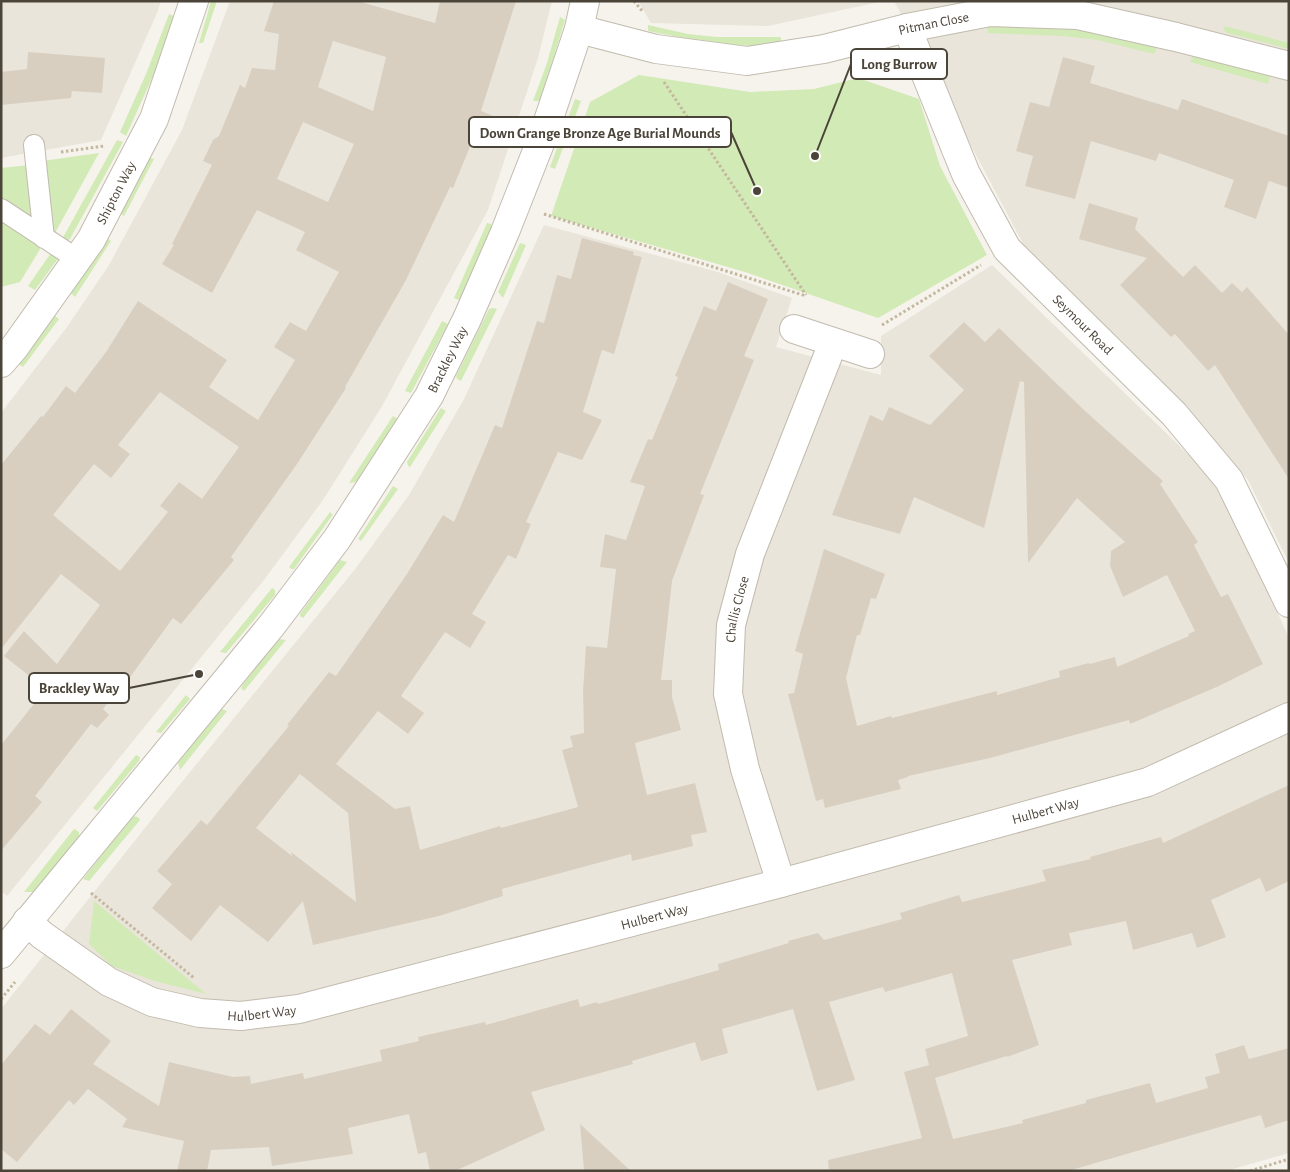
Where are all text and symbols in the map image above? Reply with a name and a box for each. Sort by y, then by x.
street label: Pitman Close [897,10,970,38]
callout: Long Burrow [851,49,947,79]
text: Long Burrow [861,57,938,72]
callout: Down Grange Bronze Age Burial Mounds [469,117,731,147]
text: Down Grange Bronze Age Burial Mounds [479,126,721,141]
street label: Shipton Way [94,159,139,227]
street label: Seymour Road [1050,292,1115,358]
street label: Brackley Way [426,324,470,395]
street label: Challis Close [724,575,752,643]
callout: Brackley Way [29,673,129,703]
text: Brackley Way [39,681,120,696]
street label: Hulbert Way [1011,795,1081,827]
street label: Hulbert Way [620,902,690,933]
street label: Hulbert Way [227,1003,297,1024]

